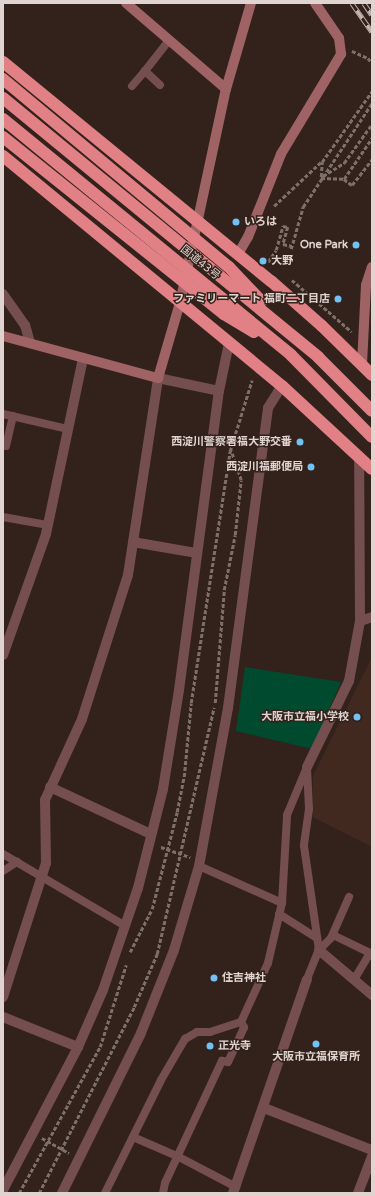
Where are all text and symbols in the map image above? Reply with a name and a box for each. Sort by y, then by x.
place label: いろは [244,215,277,229]
marker: いろは [231,217,241,227]
place label: One Park [300,238,348,252]
marker: One Park [351,240,361,250]
street label: 国道43号 [178,243,222,283]
place label: 大野 [271,254,293,268]
marker: 大野 [258,256,268,266]
place label: ファミリーマート 福町二丁目店 [173,292,330,306]
marker: ファミリーマート 福町二丁目店 [333,294,343,304]
place label: 西淀川警察署福大野交番 [171,435,292,449]
marker: 西淀川警察署福大野交番 [295,437,305,447]
place label: 西淀川福郵便局 [226,460,303,474]
marker: 西淀川福郵便局 [306,462,316,472]
place label: 大阪市立福小学校 [261,710,349,724]
marker: 大阪市立福小学校 [352,712,362,722]
place label: 住吉神社 [222,971,266,985]
marker: 住吉神社 [209,973,219,983]
place label: 正光寺 [218,1039,251,1053]
marker: 大阪市立福保育所 [311,1039,321,1049]
marker: 正光寺 [205,1041,215,1051]
place label: 大阪市立福保育所 [272,1050,360,1064]

